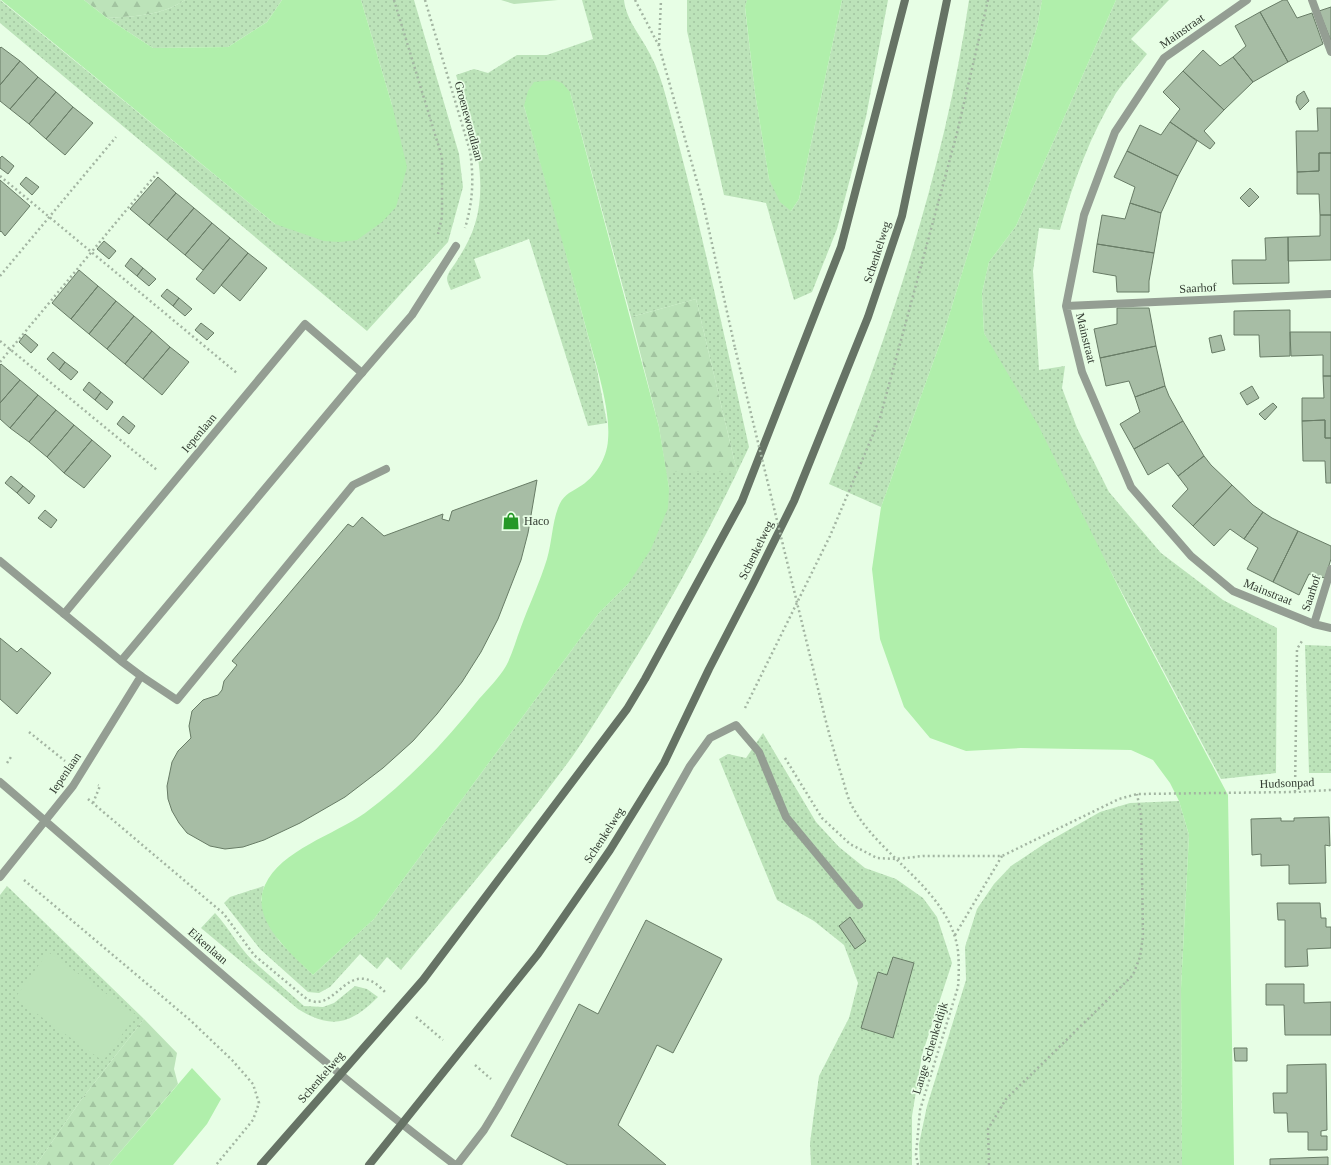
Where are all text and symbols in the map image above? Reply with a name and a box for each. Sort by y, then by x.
street label: Mainstraat [1157,10,1208,51]
street label: Groenewoudlaan [452,80,486,162]
street label: Schenkelweg [860,219,894,285]
street label: Saarhof [1179,280,1217,296]
street label: Mainstraat [1073,311,1099,365]
street label: Iepenlaan [179,411,219,455]
shop icon: Haco [501,511,521,531]
place label: Haco [524,514,549,528]
street label: Schenkelweg [736,518,776,582]
street label: Saarhof [1299,573,1323,613]
street label: Mainstraat [1242,576,1295,608]
street label: Iepenlaan [46,750,84,796]
street label: Hudsonpad [1259,775,1315,791]
street label: Schenkelweg [581,804,627,866]
street label: Eikenlaan [185,925,231,967]
street label: Lange Schenkeldijk [909,1000,951,1096]
street label: Schenkelweg [295,1048,347,1106]

